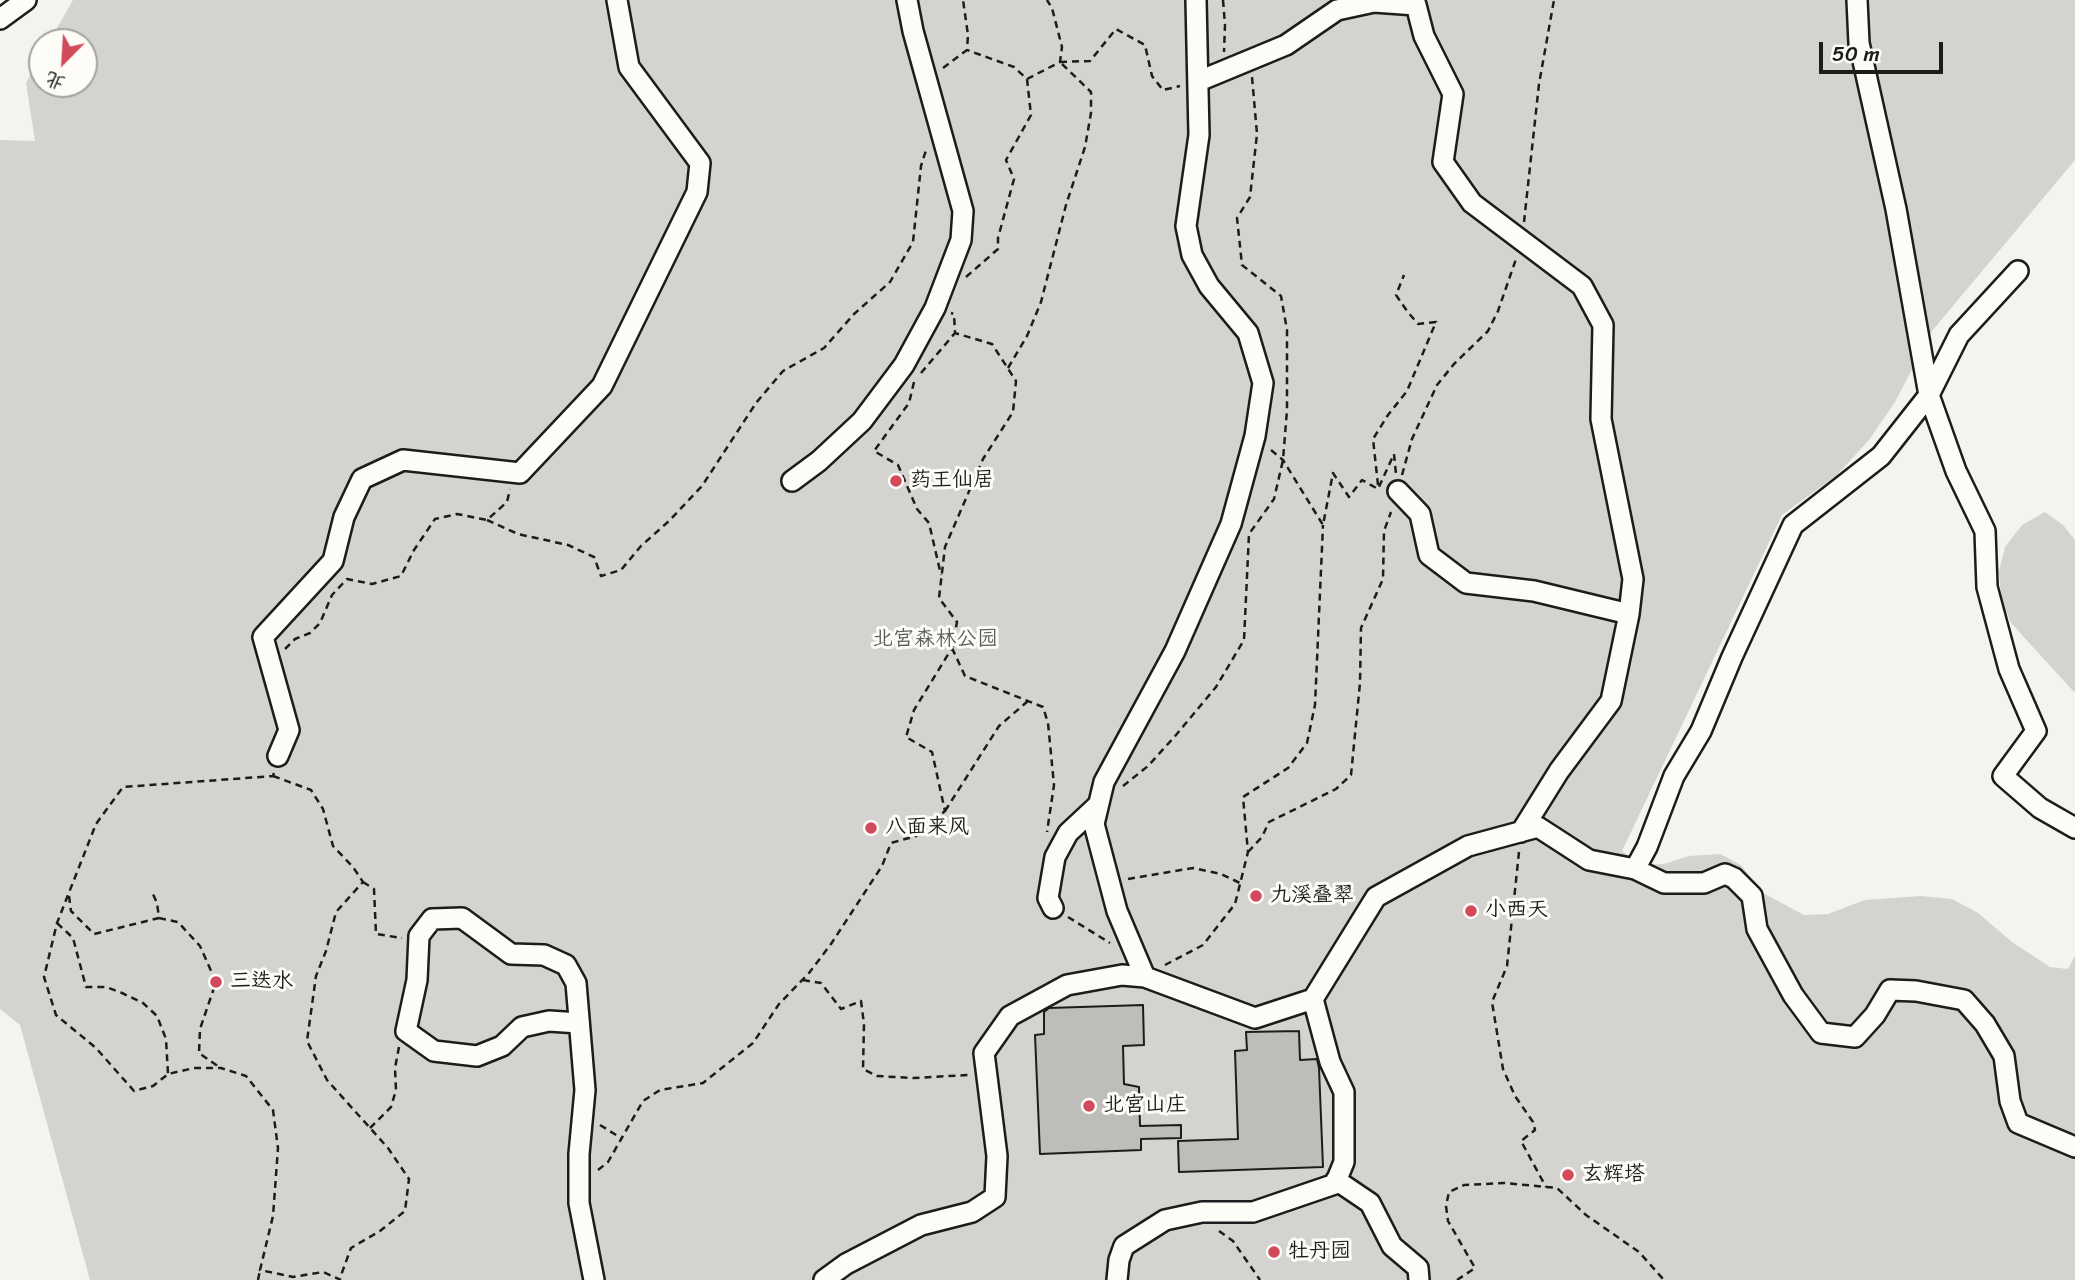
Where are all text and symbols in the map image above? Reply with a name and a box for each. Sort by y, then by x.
north arrow [28,28,98,98]
scale bar [1823,28,1947,72]
text: 50 m [1832,35,1880,73]
text: 北 [40,62,70,100]
place label: 药王仙居 [910,468,994,494]
marker: 药王仙居 [888,473,904,489]
park label: 北宫森林公园 [872,627,998,653]
place label: 八面来风 [885,815,969,841]
marker: 八面来风 [863,820,879,836]
place label: 九溪叠翠 [1270,883,1354,909]
marker: 九溪叠翠 [1248,888,1264,904]
place label: 小西天 [1485,898,1548,924]
marker: 小西天 [1463,903,1479,919]
place label: 三迭水 [230,969,293,995]
marker: 三迭水 [208,974,224,990]
place label: 北宫山庄 [1103,1093,1187,1119]
marker: 北宫山庄 [1081,1098,1097,1114]
place label: 玄辉塔 [1582,1162,1645,1188]
marker: 玄辉塔 [1560,1167,1576,1183]
place label: 牡丹园 [1288,1239,1351,1265]
marker: 牡丹园 [1266,1244,1282,1260]

